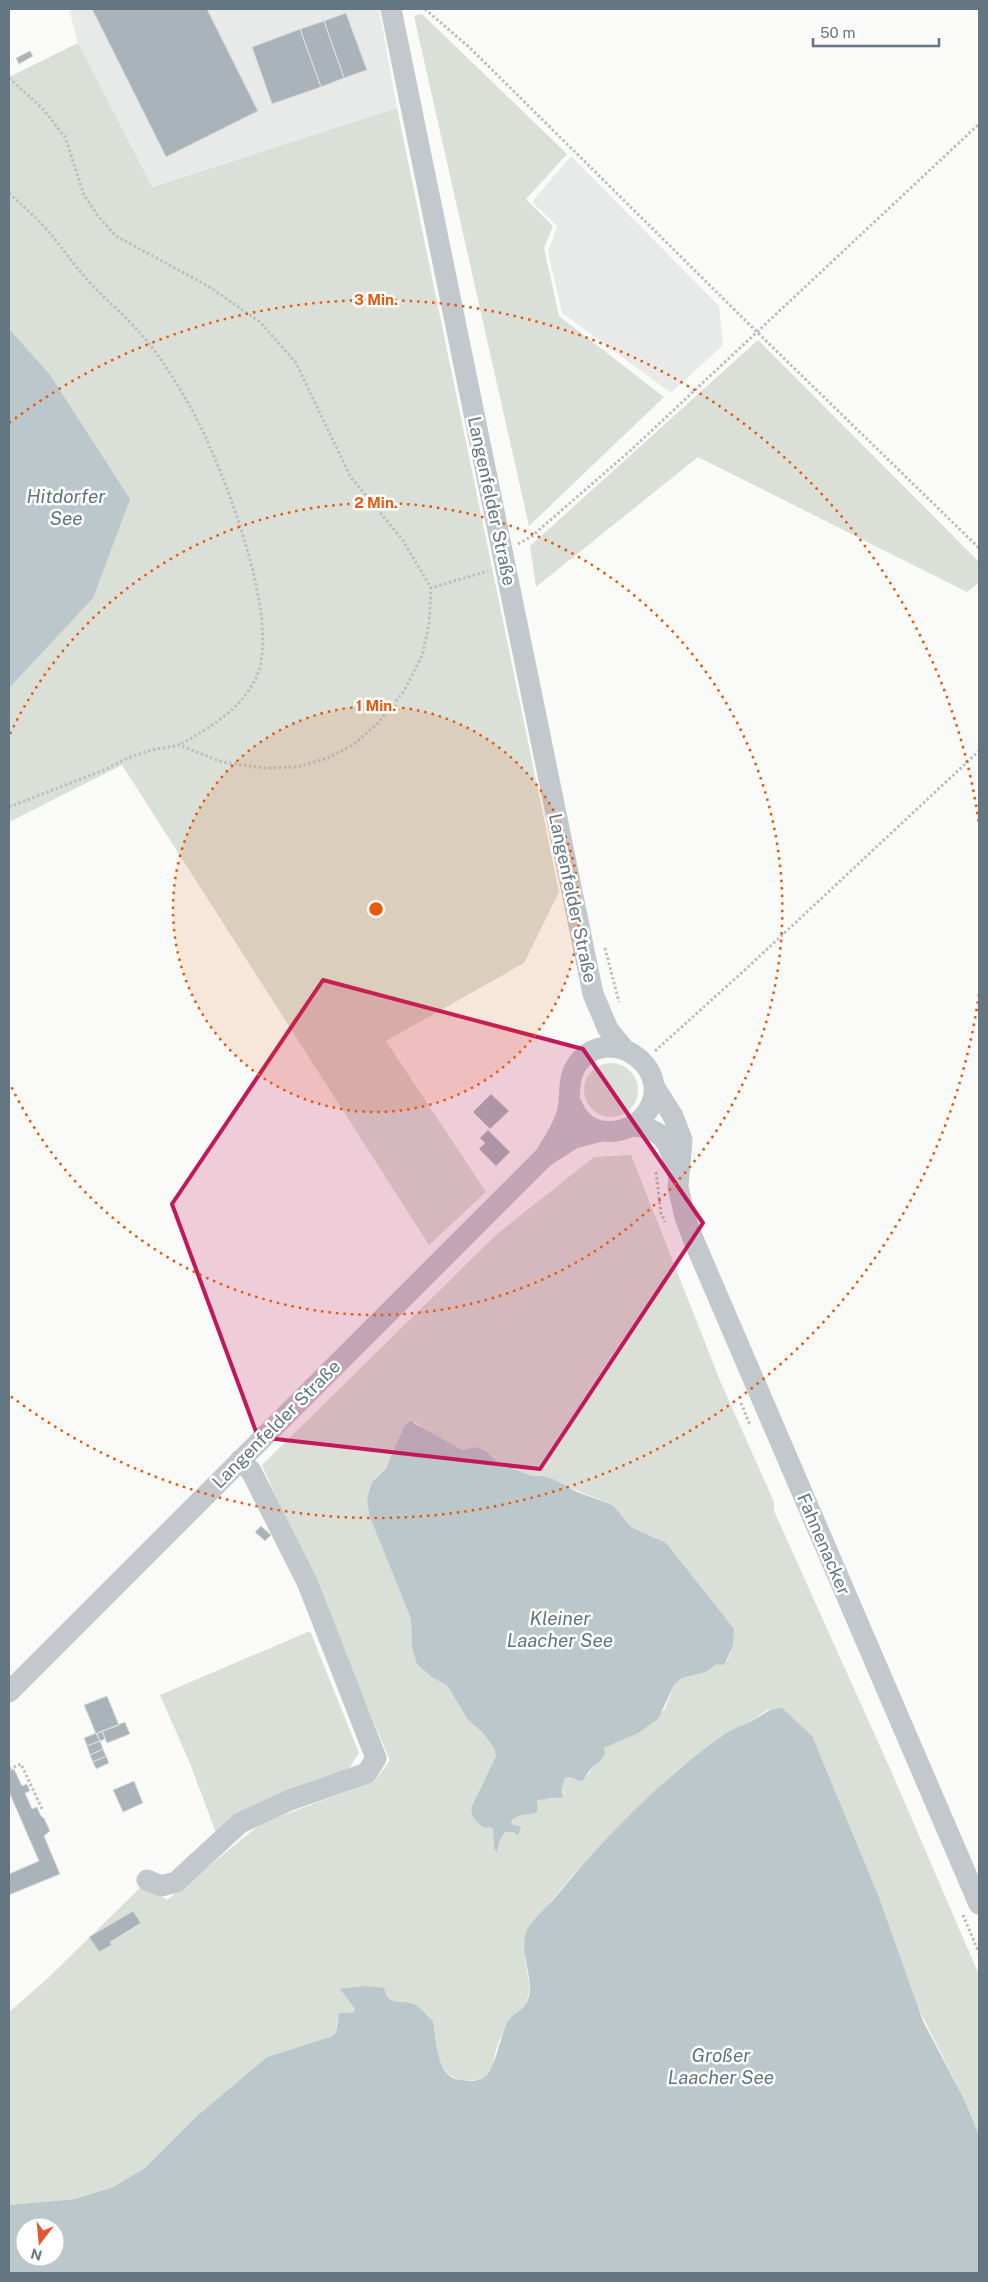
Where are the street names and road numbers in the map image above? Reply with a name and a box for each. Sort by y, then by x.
street label: Langenfelder Straße [464,415,520,587]
street label: Langenfelder Straße [545,812,601,984]
street label: Langenfelder Straße [208,1356,344,1492]
street label: Fahnenacker [793,1490,855,1598]

